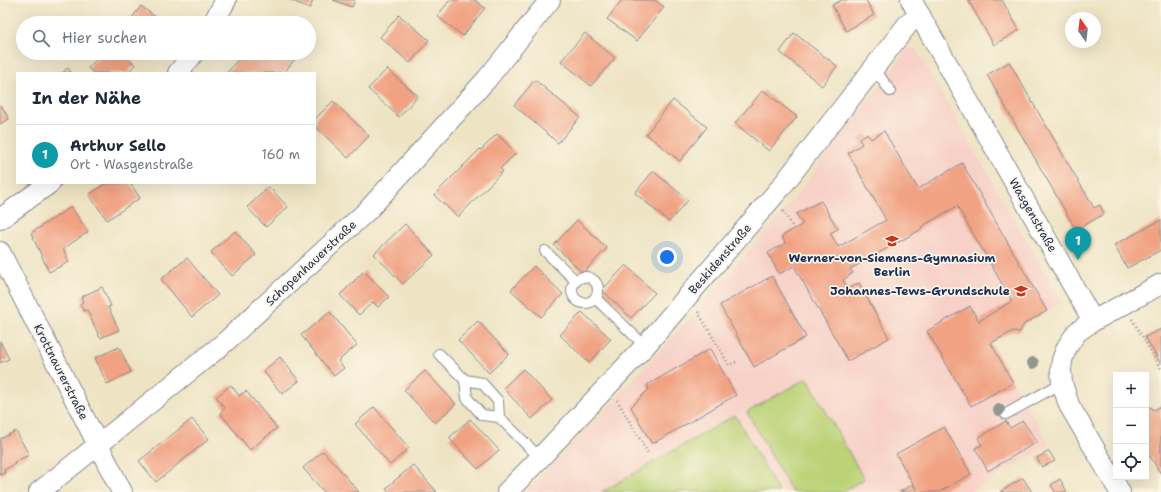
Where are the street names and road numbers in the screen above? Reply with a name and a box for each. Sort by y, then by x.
street label: Wasgenstraße [1005,175,1061,255]
street label: Schopenhauerstraße [262,217,360,309]
street label: Beskidenstraße [685,220,755,298]
street label: Krottnaurerstraße [30,321,92,423]

